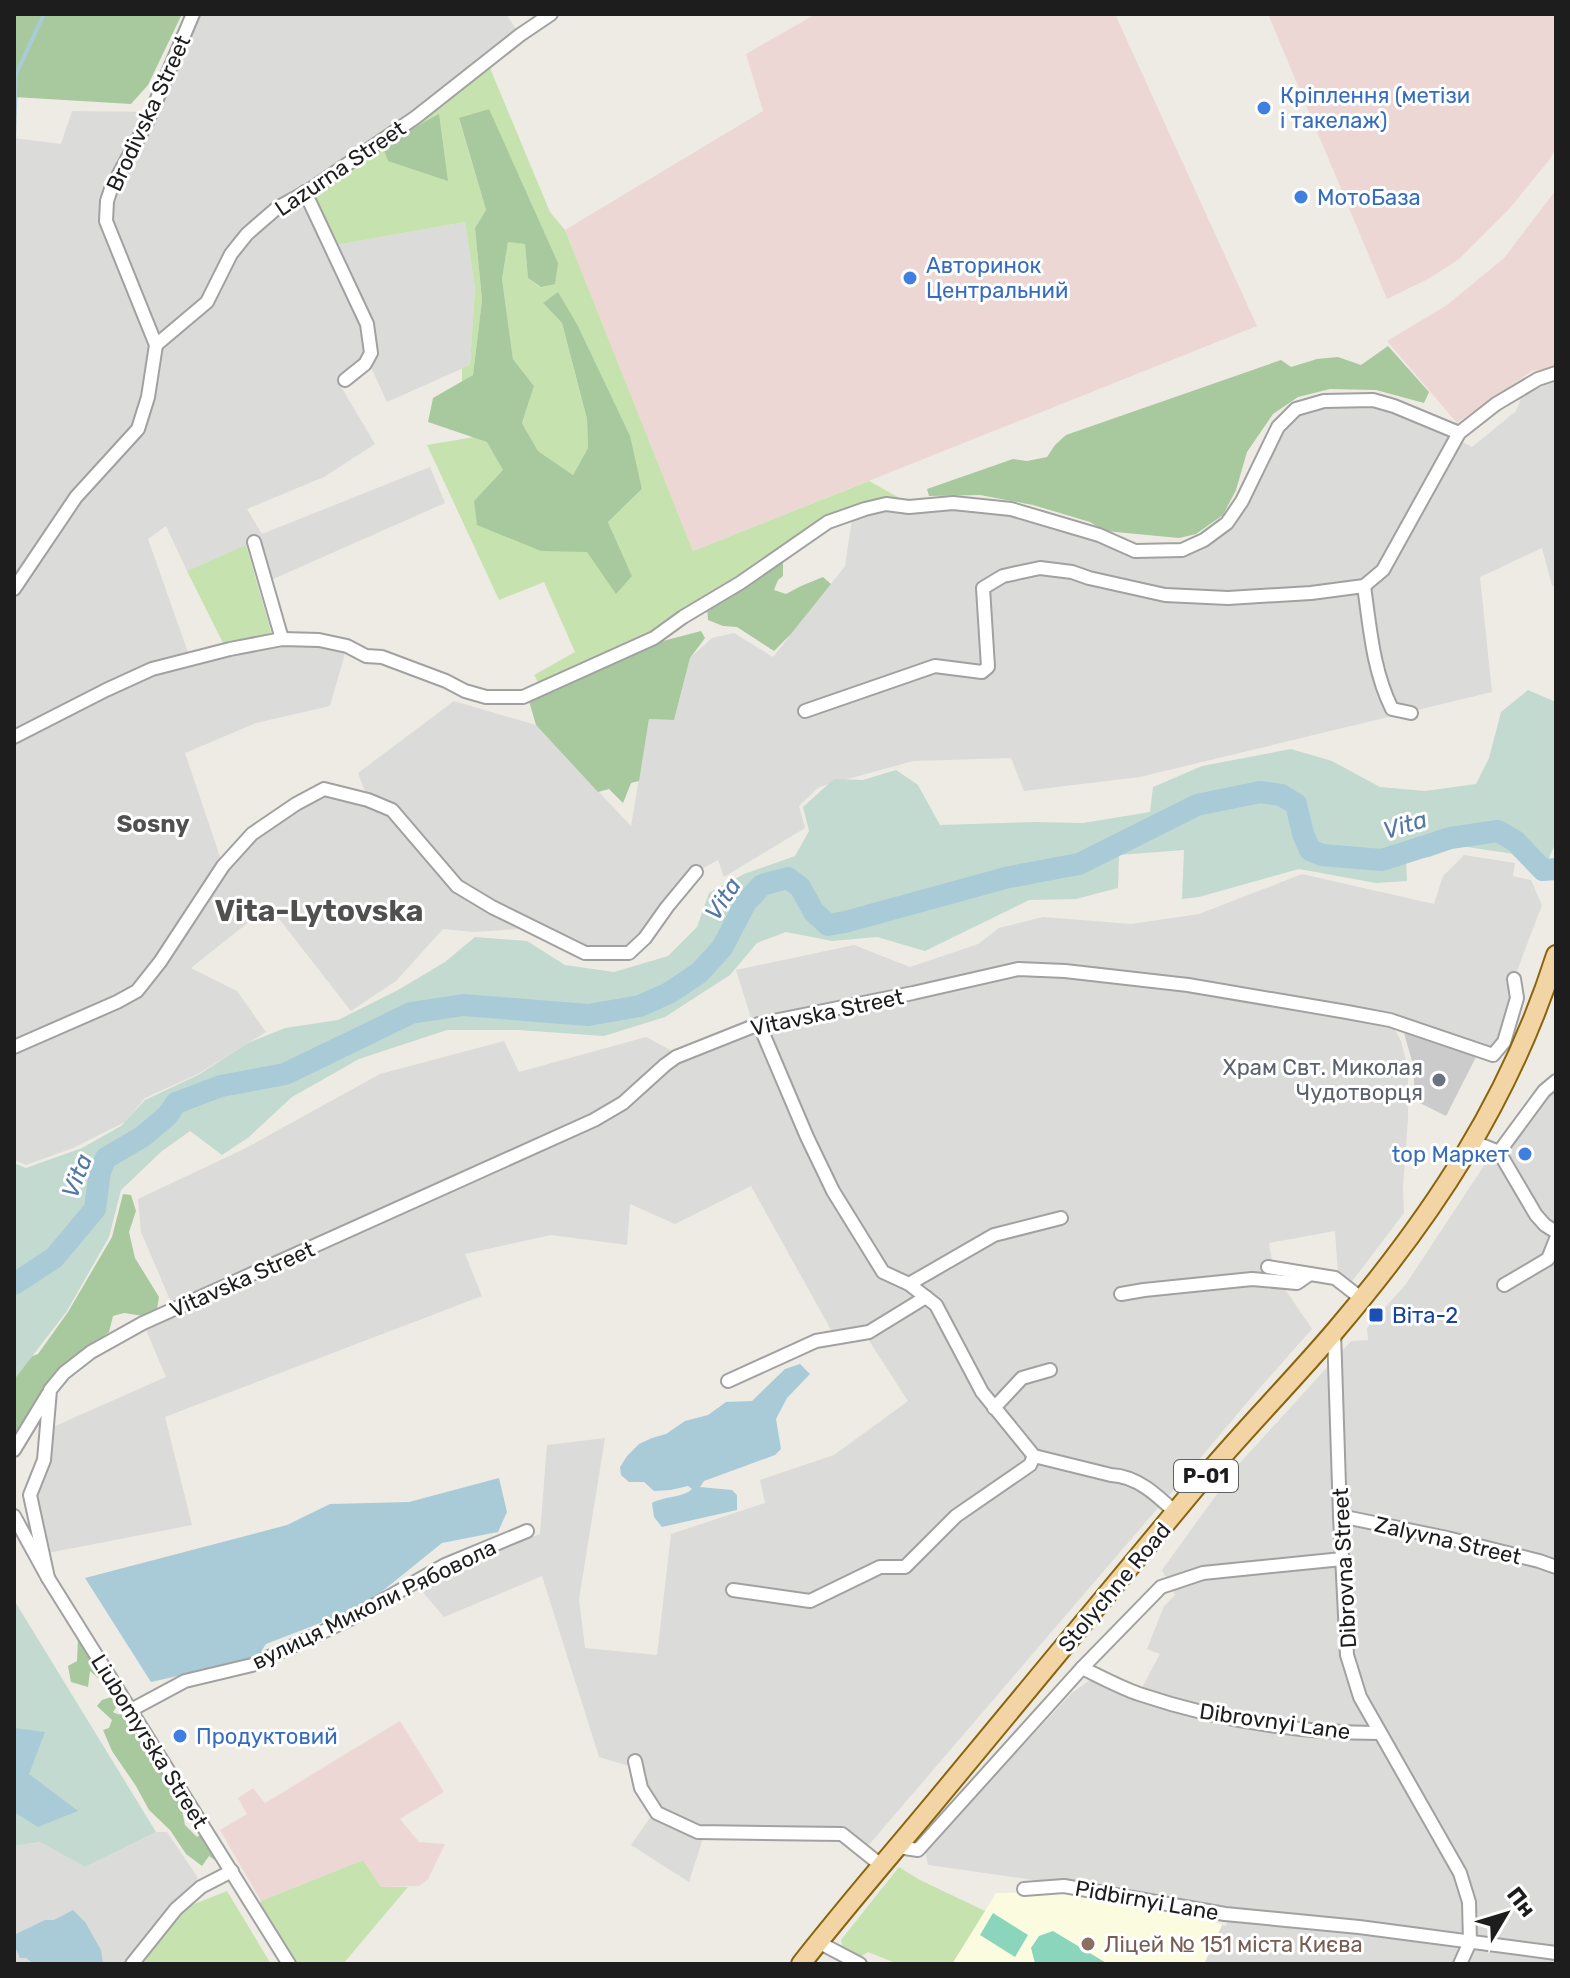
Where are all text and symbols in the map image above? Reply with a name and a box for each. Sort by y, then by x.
street label: Brodivska Street [100,30,197,196]
place label: Кріплення (метізи і такелаж) [1280,82,1470,134]
marker: Кріплення (метізи і такелаж) [1255,99,1273,117]
street label: Lazurna Street [270,115,411,222]
place label: МотоБаза [1317,184,1421,211]
marker: МотоБаза [1292,188,1310,206]
place label: Авторинок Центральний [926,252,1068,304]
marker: Авторинок Центральний [901,269,919,287]
water label: Vita [1379,805,1431,845]
district label: Sosny [116,810,190,838]
water label: Vita [699,873,747,925]
district label: Vita-Lytovska [215,893,423,929]
street label: Vitavska Street [748,983,906,1042]
place label: Храм Свт. Миколая Чудотворця [1223,1054,1423,1106]
marker: Храм Свт. Миколая Чудотворця [1430,1071,1448,1089]
place label: top Маркет [1392,1141,1509,1168]
marker: top Маркет [1516,1145,1534,1163]
water label: Vita [56,1150,98,1202]
street label: Vitavska Street [166,1235,319,1323]
place label: Віта-2 [1392,1302,1458,1329]
marker: Віта-2 [1367,1306,1385,1324]
road number: Р-01 [1174,1460,1238,1492]
street label: Dibrovna Street [1327,1487,1362,1649]
street label: Zalyvna Street [1372,1511,1524,1571]
street label: Stolychne Road [1052,1517,1176,1658]
street label: вулиця Миколи Рябовола [248,1534,501,1675]
street label: Liubomyrska Street [85,1649,214,1833]
street label: Dibrovnyi Lane [1198,1698,1352,1745]
place label: Продуктовий [196,1723,338,1750]
marker: Продуктовий [171,1727,189,1745]
north arrow [1466,1874,1546,1954]
street label: Pidbirnyi Lane [1073,1875,1221,1926]
text: Пн [1501,1882,1541,1922]
place label: Ліцей № 151 міста Києва [1104,1931,1363,1958]
marker: Ліцей № 151 міста Києва [1079,1935,1097,1953]

